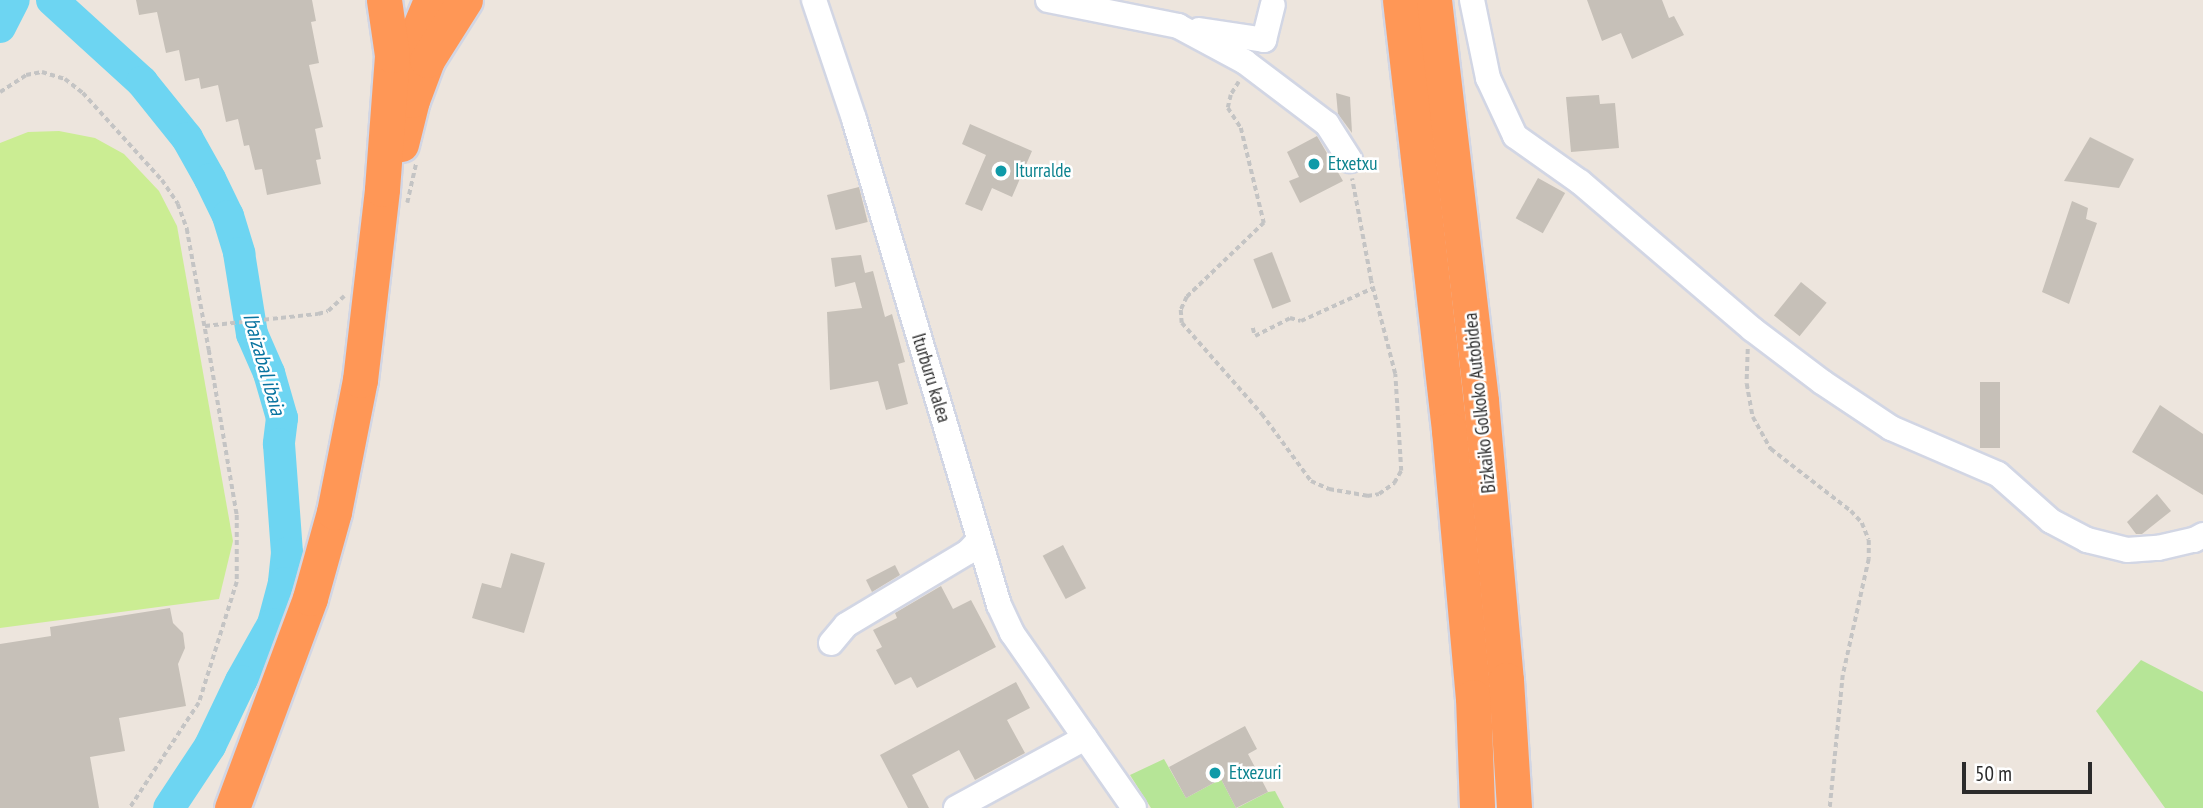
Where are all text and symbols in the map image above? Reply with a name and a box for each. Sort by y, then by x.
place label: Etxetxu [1328,153,1378,175]
marker: Etxetxu [1306,156,1322,172]
place label: Iturralde [1015,160,1071,182]
marker: Iturralde [993,163,1009,179]
water label: Ibaizabal ibaia [237,310,291,418]
street label: Bizkaiko Golkoko Autobidea [1459,311,1501,495]
street label: Iturburu kalea [907,331,955,425]
scale bar [1965,748,2094,792]
text: 50 m [1975,760,2012,787]
place label: Etxezuri [1229,762,1282,784]
marker: Etxezuri [1207,765,1223,781]

